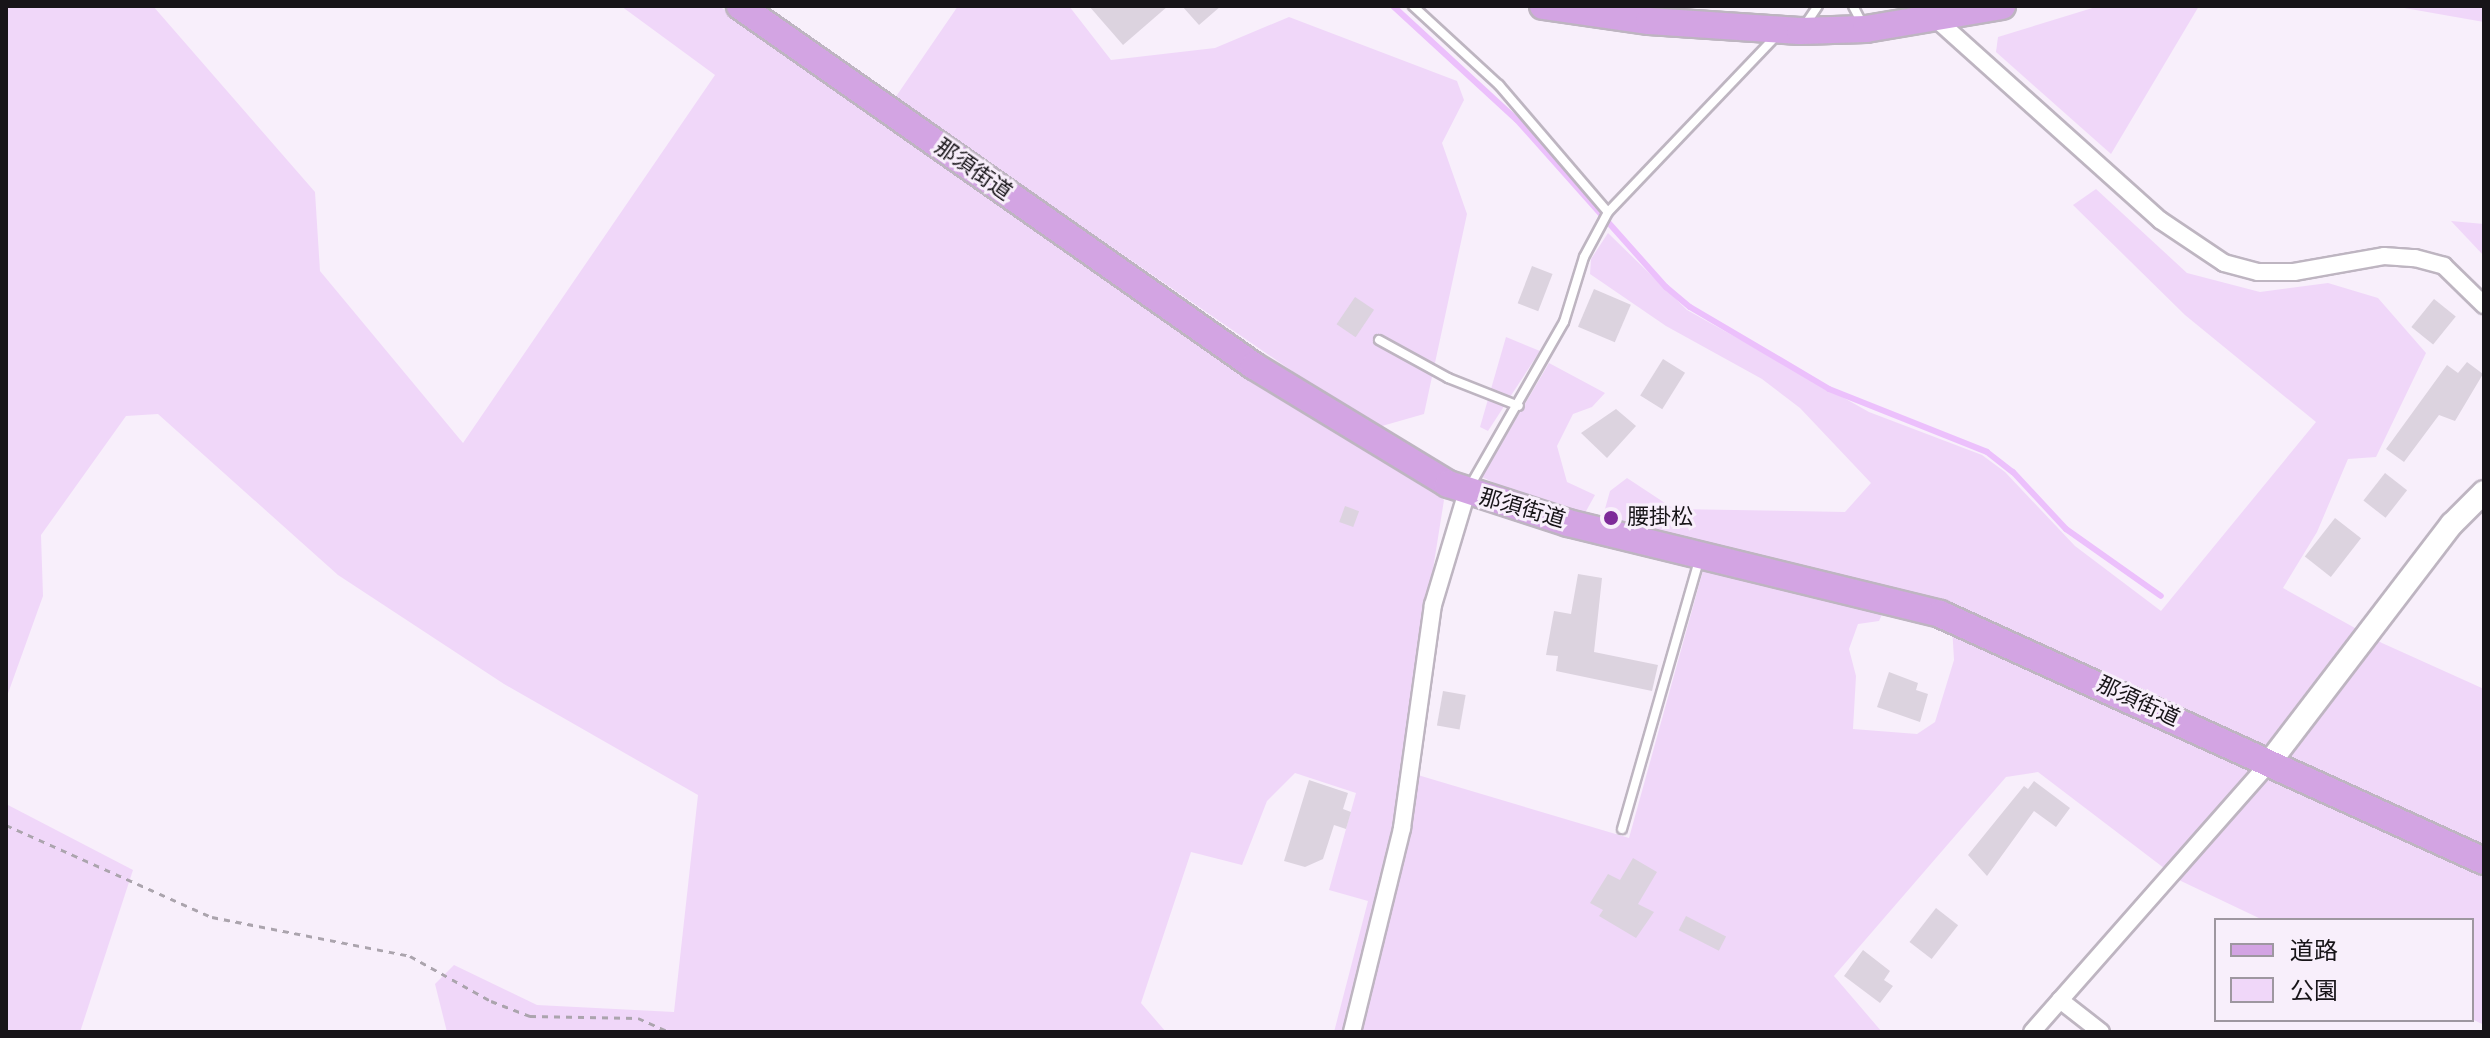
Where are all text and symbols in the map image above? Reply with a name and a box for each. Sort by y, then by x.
street label: 那須街道 [929,134,1017,206]
street label: 那須街道 [1476,484,1568,534]
place label: 腰掛松 [1627,505,1693,531]
marker: 腰掛松 [1602,509,1620,527]
street label: 那須街道 [2093,671,2183,733]
legend [2214,918,2474,1022]
text: 道路 [2290,934,2338,969]
text: 公園 [2290,974,2338,1009]

